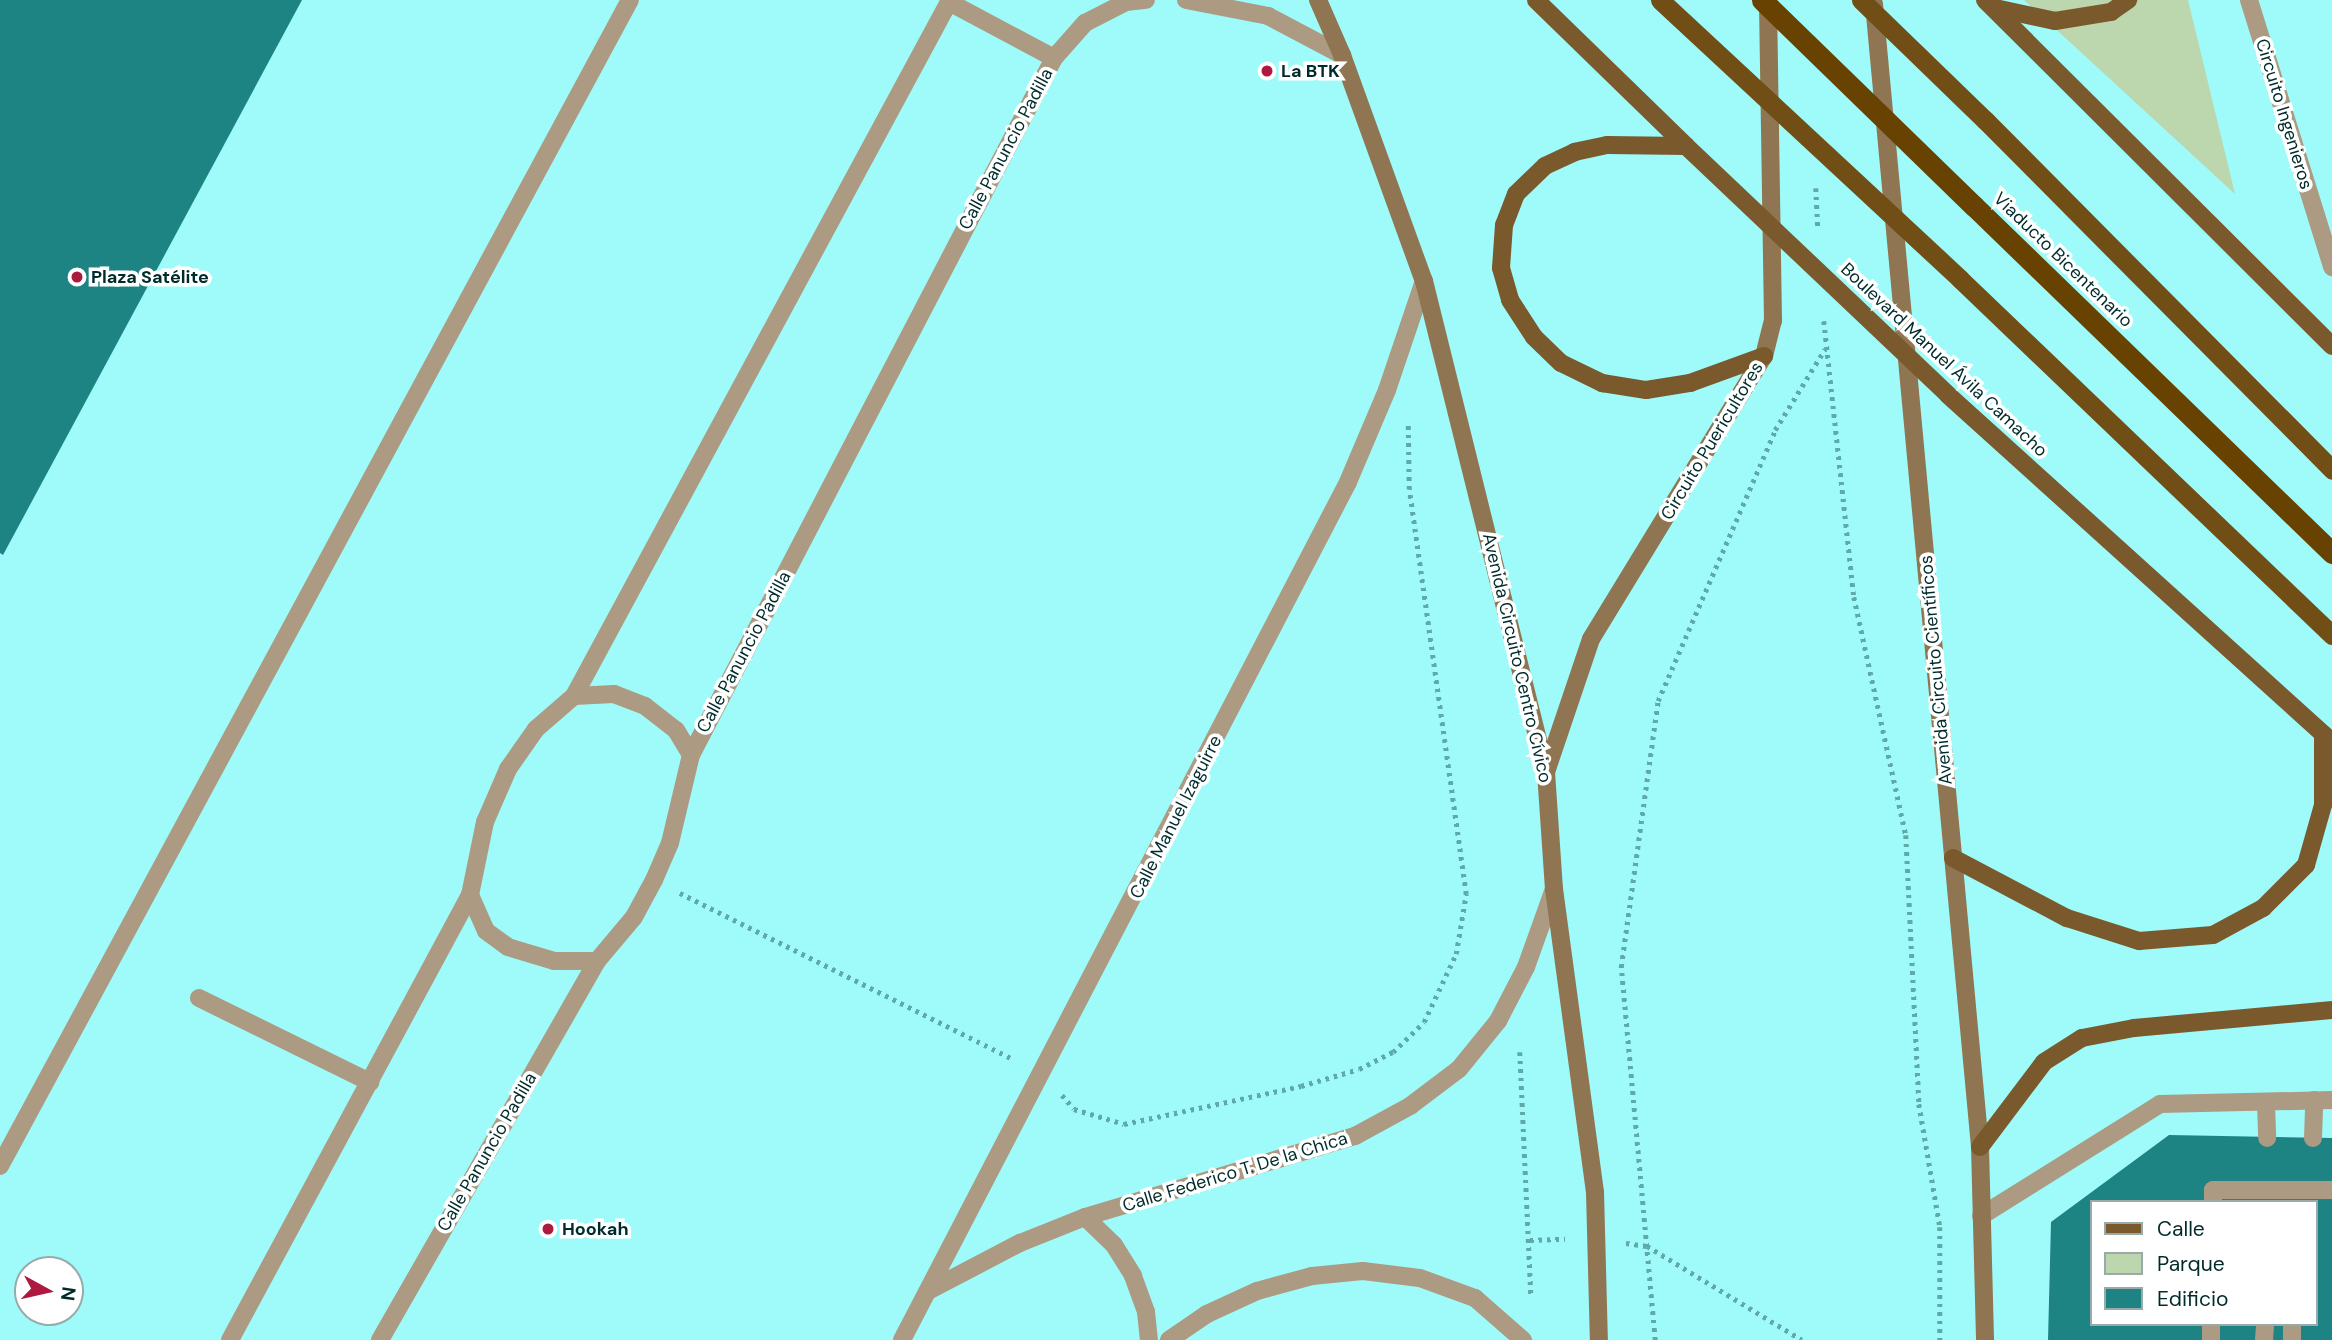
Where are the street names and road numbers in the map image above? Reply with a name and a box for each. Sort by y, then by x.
street label: Circuito Ingenieros [2251,36,2317,192]
street label: Calle Panuncio Padilla [954,65,1058,233]
street label: Viaducto Bicentenario [1989,188,2137,332]
street label: Boulevard Manuel Ávila Camacho [1836,258,2052,462]
street label: Circuito Puericultores [1656,358,1768,524]
street label: Avenida Circuito Centro Cívico [1478,531,1556,785]
street label: Avenida Circuito Científicos [1915,554,1957,786]
street label: Calle Panuncio Padilla [692,568,796,736]
street label: Calle Manuel Izaguirre [1125,732,1227,902]
street label: Calle Panuncio Padilla [433,1069,541,1235]
street label: Calle Federico T. De la Chica [1120,1127,1350,1217]

